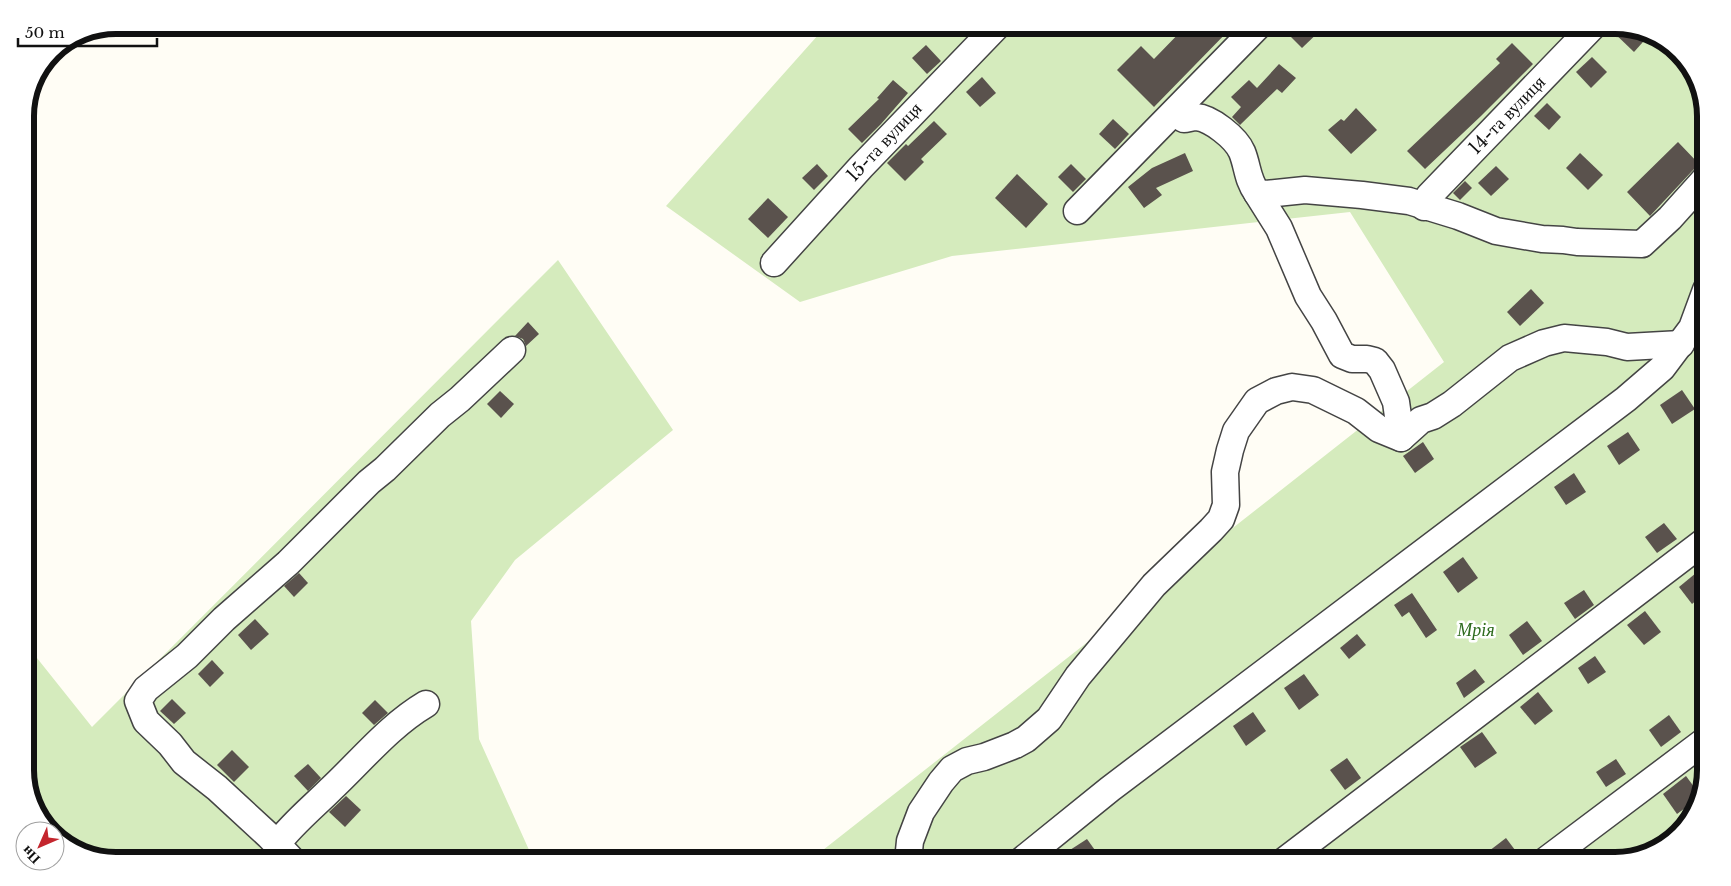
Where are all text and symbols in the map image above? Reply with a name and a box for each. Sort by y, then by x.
scale bar [18,15,156,47]
text: 50 m [25,23,65,42]
street label: 14-та вулиця [1464,71,1550,159]
street label: 15-та вулиця [842,98,926,186]
park label: Мрія [1456,619,1495,641]
north arrow [15,821,65,871]
text: Пн [18,842,44,868]

